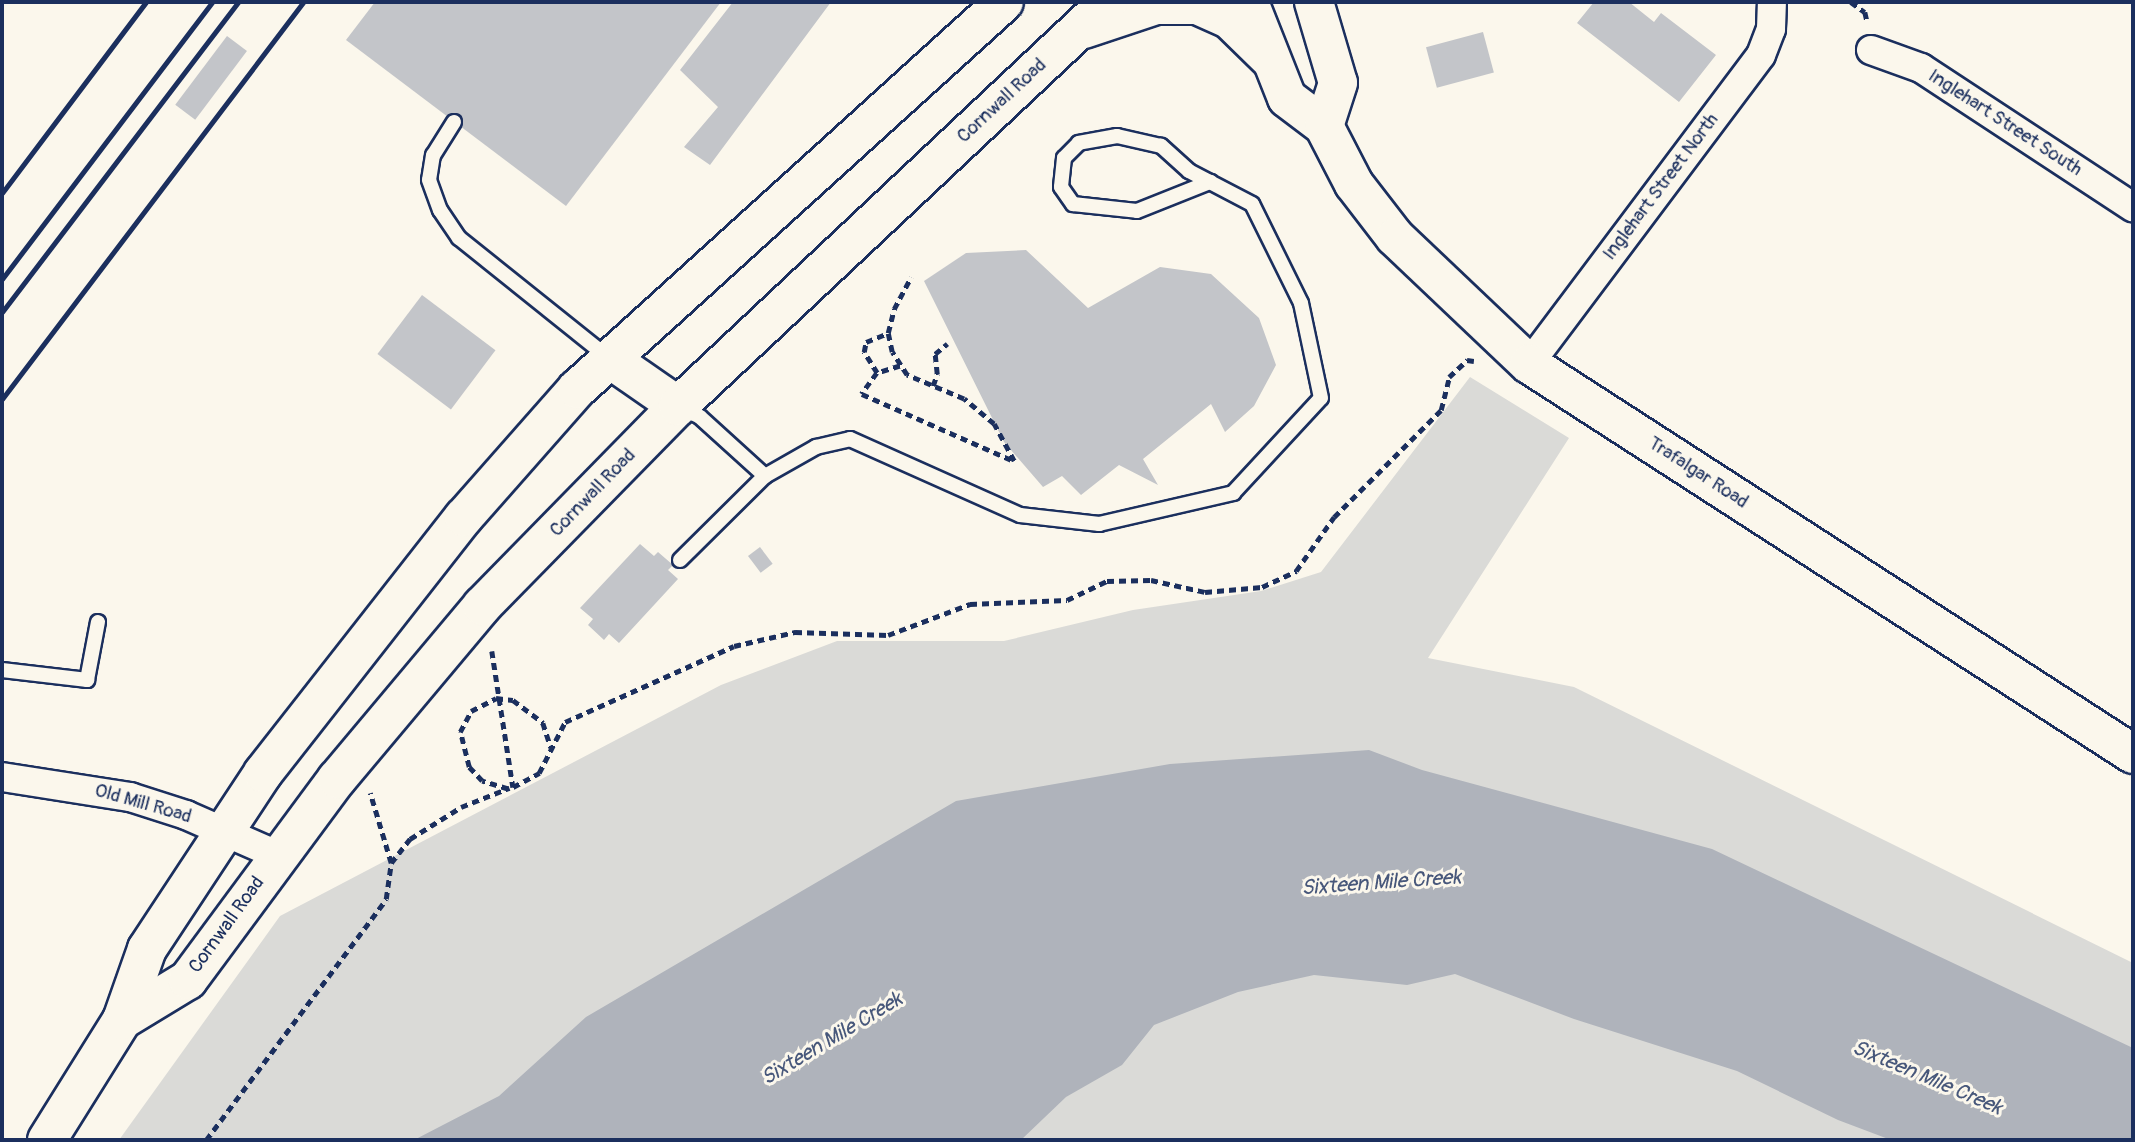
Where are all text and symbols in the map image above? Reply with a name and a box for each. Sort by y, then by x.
street label: Cornwall Road [953,54,1051,148]
street label: Inglehart Street South [1924,65,2086,181]
street label: Inglehart Street North [1598,109,1724,265]
street label: Trafalgar Road [1644,432,1752,514]
street label: Cornwall Road [545,444,641,542]
street label: Old Mill Road [92,779,194,829]
water label: Sixteen Mile Creek [1300,865,1462,901]
street label: Cornwall Road [184,872,270,978]
water label: Sixteen Mile Creek [757,987,907,1091]
water label: Sixteen Mile Creek [1848,1035,2006,1121]

